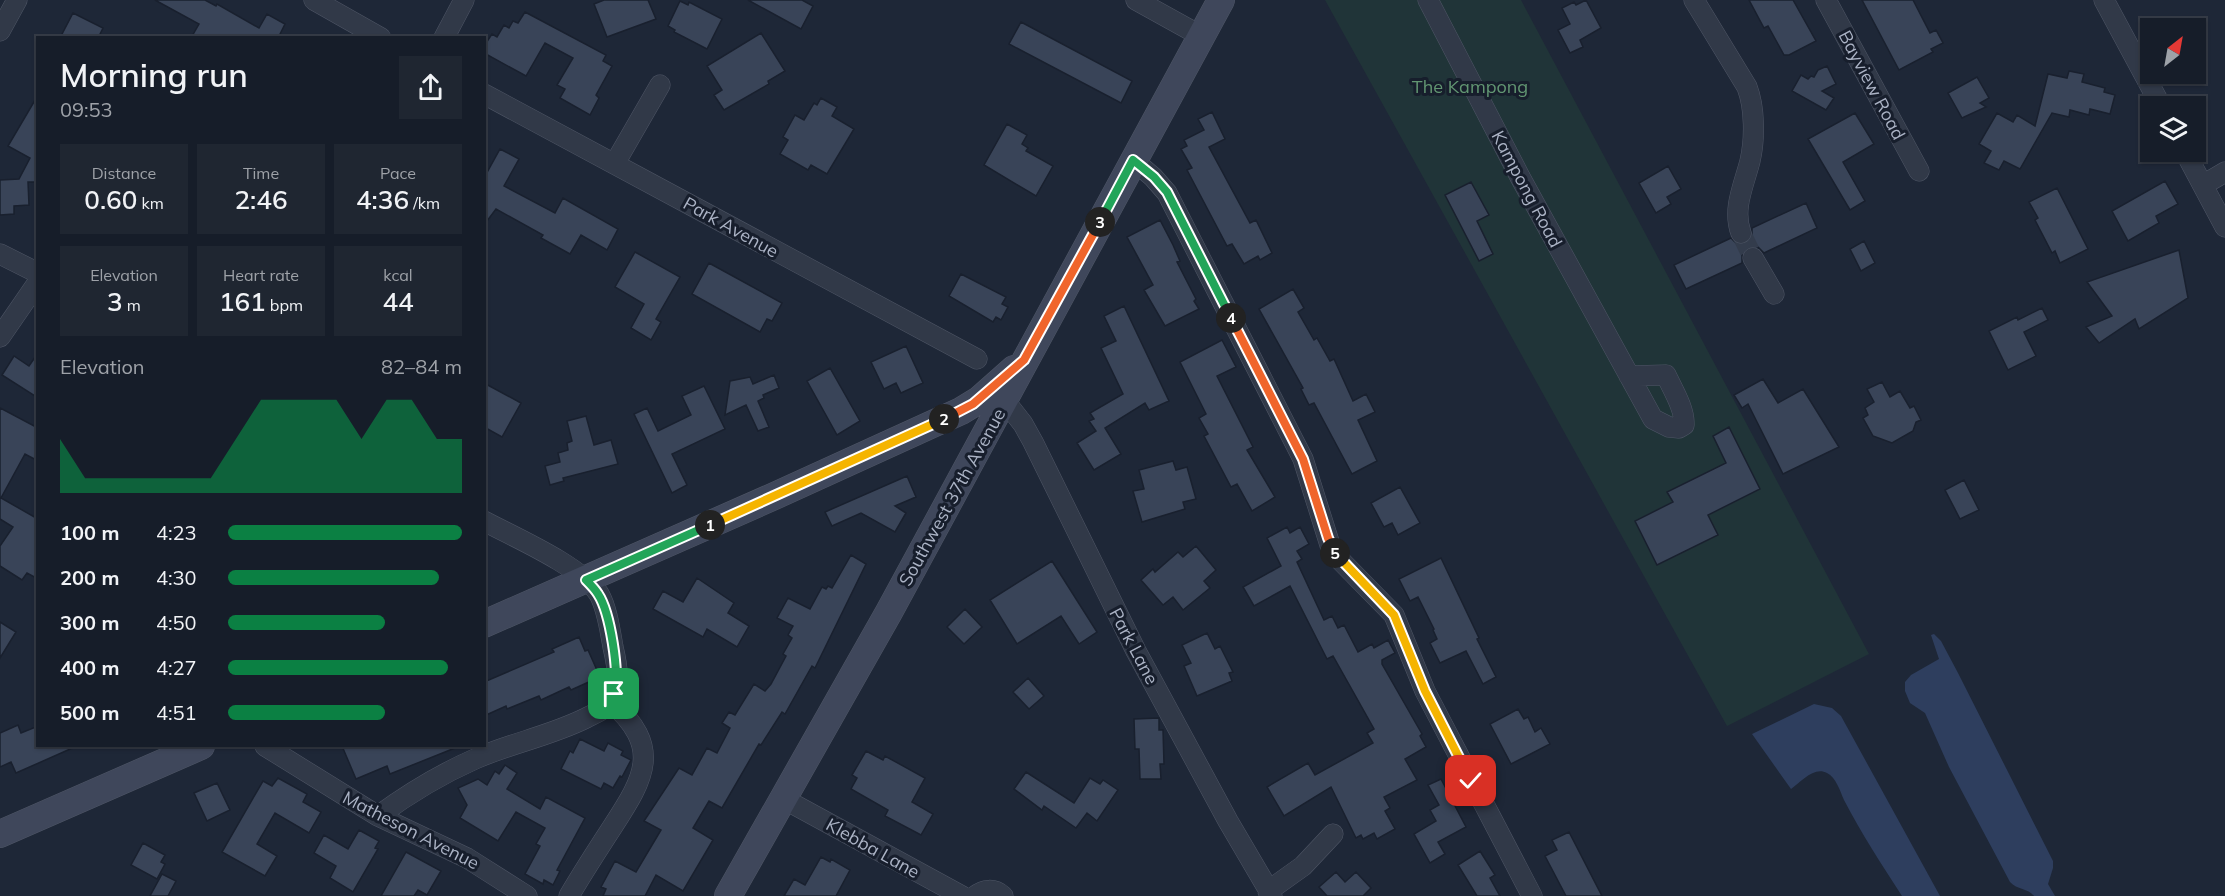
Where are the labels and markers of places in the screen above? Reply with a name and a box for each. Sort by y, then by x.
pin: 3 [1085,207,1115,237]
pin: 4 [1216,303,1246,333]
pin: 2 [929,404,959,434]
pin: 1 [695,510,725,540]
pin: 5 [1320,538,1350,568]
pin [588,668,639,719]
pin [1445,755,1496,806]

